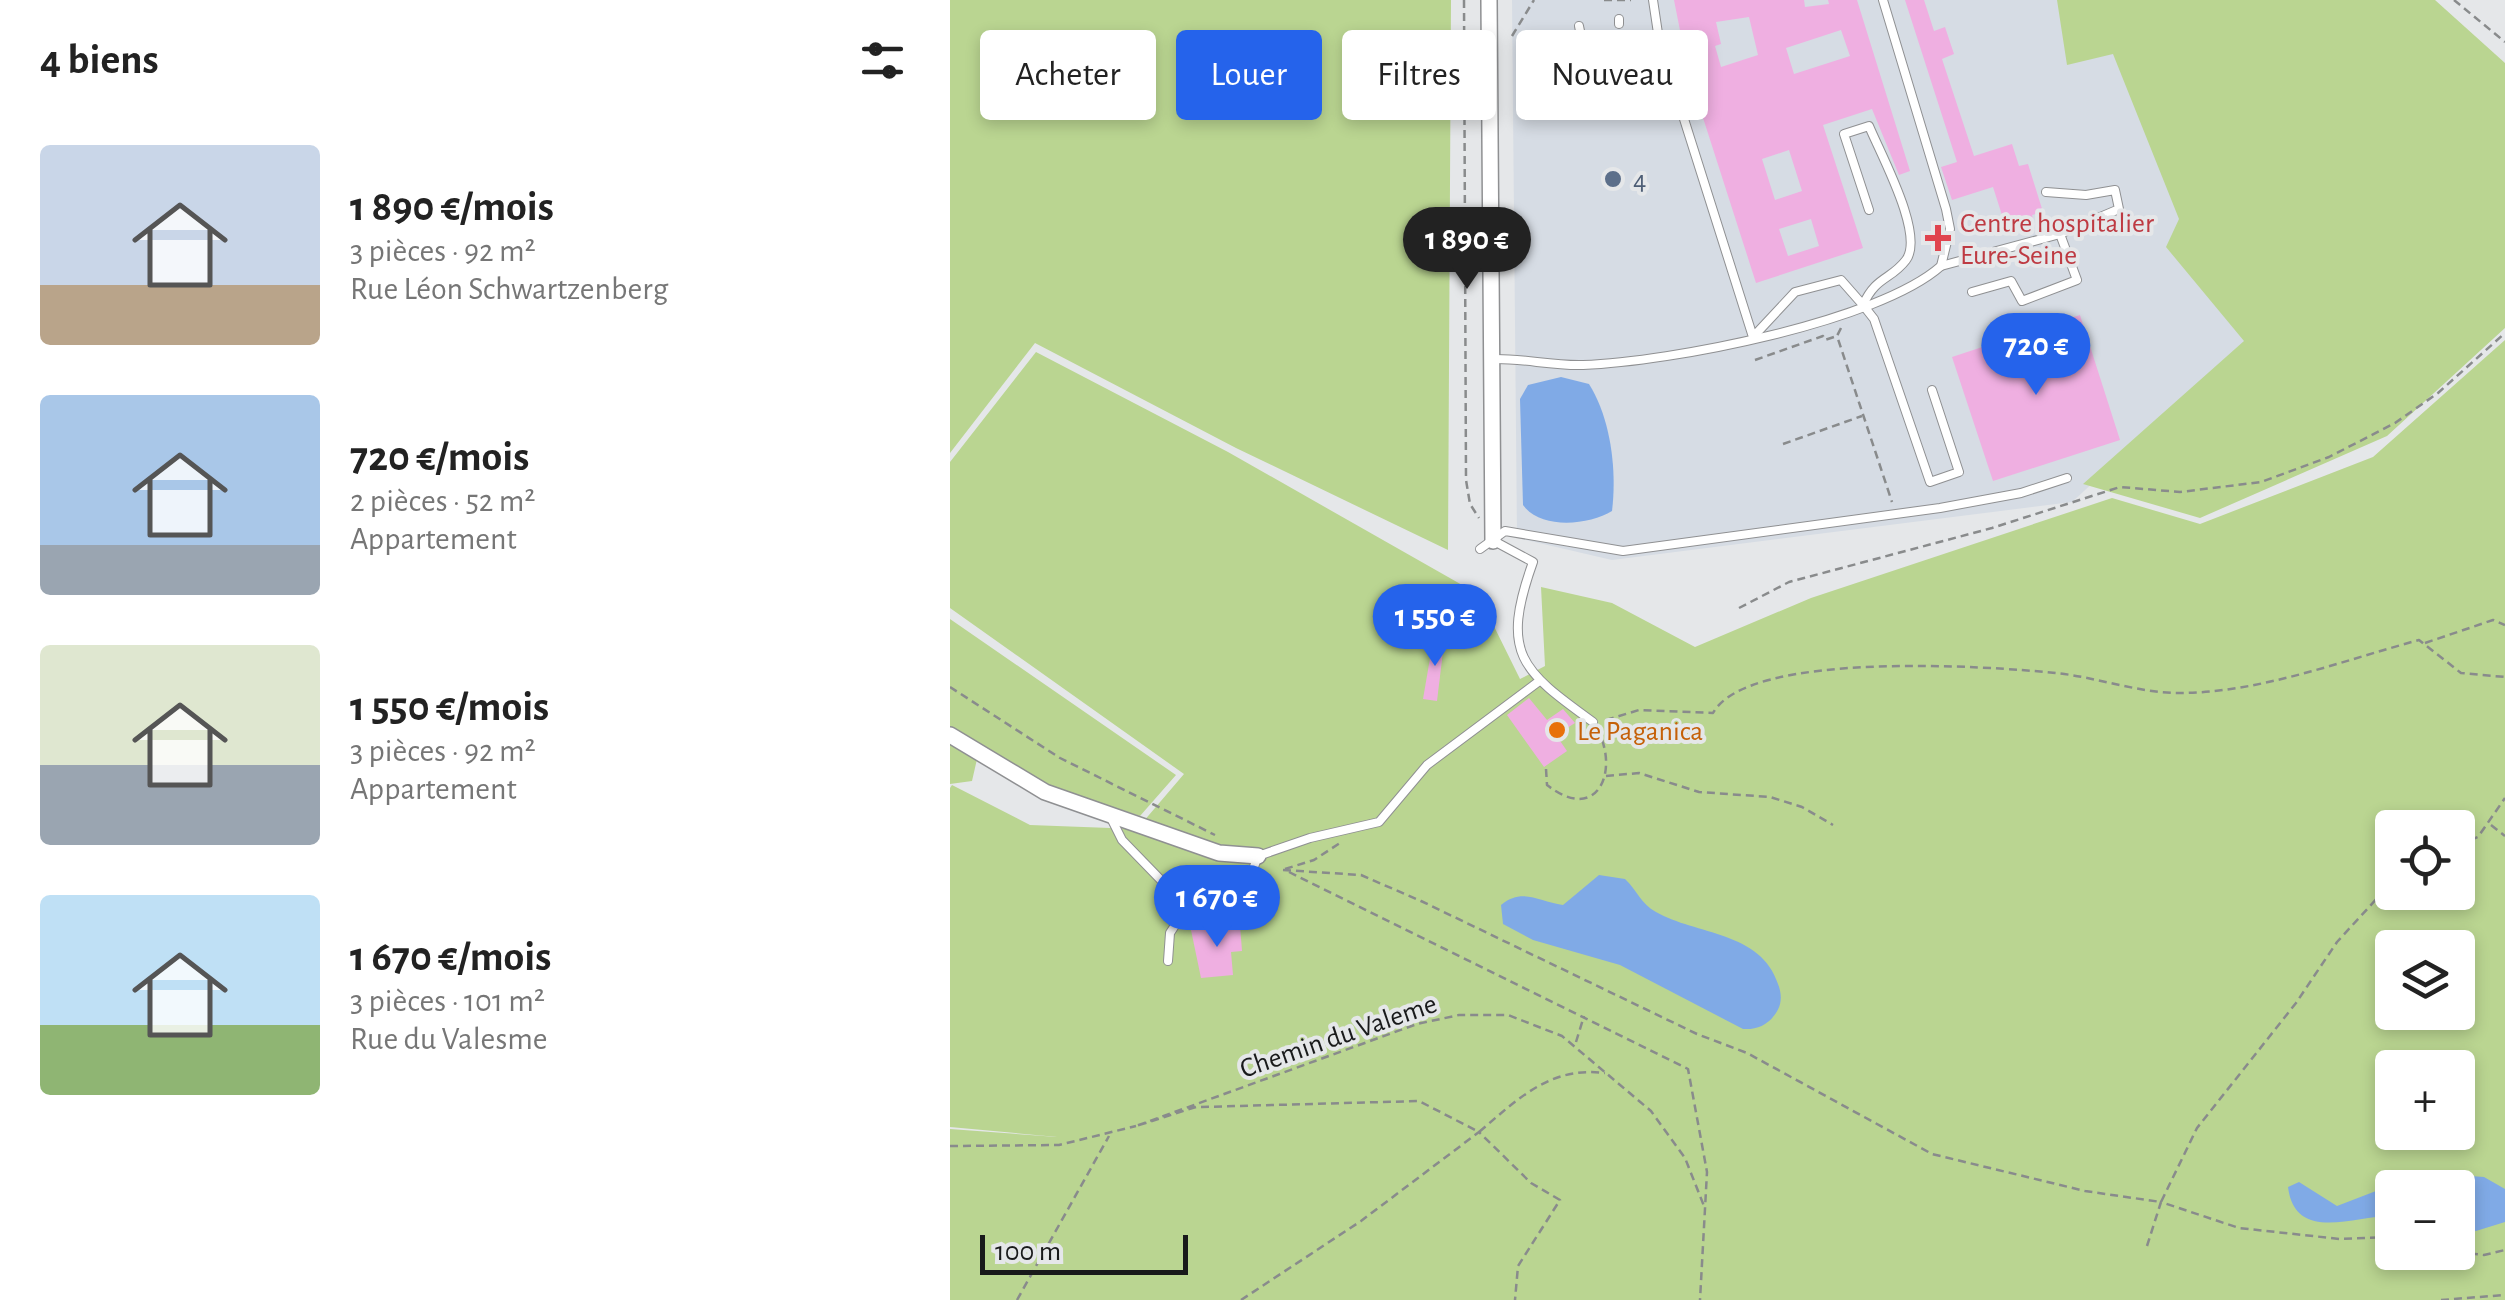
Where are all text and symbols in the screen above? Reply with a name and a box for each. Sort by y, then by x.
chip: Acheter [980,30,1156,120]
chip: Louer [1176,30,1322,120]
chip: Filtres [1342,30,1496,120]
chip: Nouveau [1516,30,1708,120]
icon: filters [855,33,910,88]
text: 4 biens [40,39,159,81]
place label: 4 [1633,167,1646,195]
marker: 4 [1602,168,1624,190]
icon: home [120,185,240,305]
text: 1 890 €/mois [350,186,554,228]
pin: 1 890 € [1375,207,1559,292]
place label: Centre hospitalier Eure-Seine [1960,210,2154,270]
text: 1 890 € [1425,223,1509,255]
marker: Centre hospitalier Eure-Seine [1925,225,1951,251]
text: 3 pièces · 92 m² [350,235,536,267]
text: Rue Léon Schwartzenberg [350,273,668,305]
pin: 720 € [1966,313,2106,398]
text: 720 € [2003,329,2069,361]
icon: home [120,435,240,555]
text: 720 €/mois [350,436,529,478]
text: 2 pièces · 52 m² [350,485,535,517]
text: Appartement [350,523,517,555]
pin: 1 550 € [1343,584,1527,669]
text: 1 550 € [1395,600,1475,632]
icon: home [120,685,240,805]
text: 1 550 €/mois [350,686,549,728]
place label: Le Paganica [1577,718,1703,746]
marker: Le Paganica [1546,719,1568,741]
text: 3 pièces · 92 m² [350,735,536,767]
text: Appartement [350,773,517,805]
map controls [2375,810,2475,1270]
button: locate [2375,810,2475,910]
pin: 1 670 € [1125,865,1309,950]
text: 1 670 € [1176,881,1258,913]
button: layers [2375,930,2475,1030]
icon: home [120,935,240,1055]
text: 1 670 €/mois [350,936,551,978]
text: 3 pièces · 101 m² [350,985,545,1017]
street label: Chemin du Valeme [1237,990,1441,1084]
text: Rue du Valesme [350,1023,548,1055]
button: + [2375,1050,2475,1150]
button: − [2375,1170,2475,1270]
scale bar [980,1230,1188,1274]
text: 100 m [995,1238,1061,1266]

